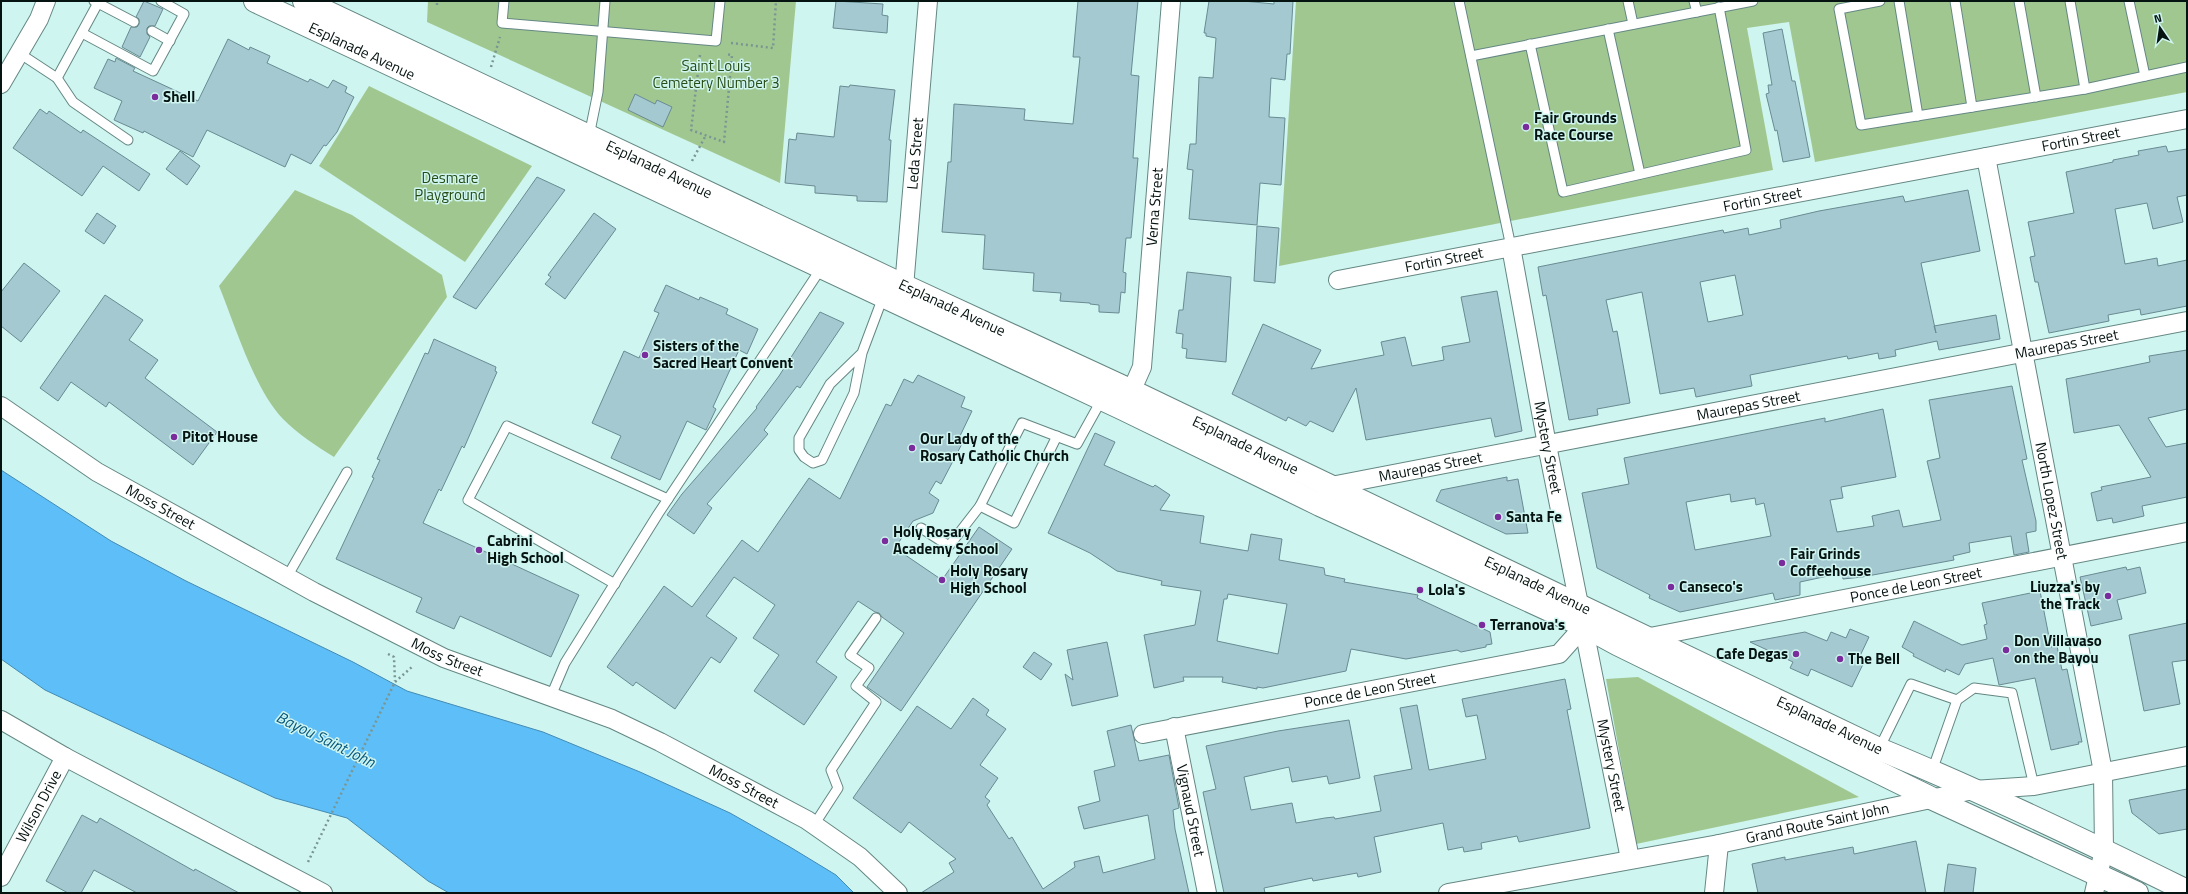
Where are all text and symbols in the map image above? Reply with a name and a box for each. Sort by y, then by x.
north arrow [2140,8,2180,48]
text: N [2152,10,2163,27]
street label: Esplanade Avenue [305,16,419,86]
park label: Saint Louis Cemetery Number 3 [652,54,780,94]
place label: Shell [163,85,195,108]
marker: Shell [150,92,160,102]
place label: Fair Grounds Race Course [1534,106,1617,146]
street label: Leda Street [900,116,929,190]
street label: Fortin Street [2040,120,2123,157]
marker: Fair Grounds Race Course [1521,122,1531,132]
street label: Esplanade Avenue [602,134,716,204]
park label: Desmare Playground [414,166,486,206]
street label: Verna Street [1140,166,1169,247]
street label: Fortin Street [1721,180,1804,218]
street label: Fortin Street [1403,241,1486,278]
street label: Esplanade Avenue [895,273,1010,342]
street label: Maurepas Street [2013,322,2121,365]
place label: Sisters of the Sacred Heart Convent [653,334,794,374]
marker: Sisters of the Sacred Heart Convent [640,350,650,360]
street label: Maurepas Street [1695,384,1803,426]
street label: Mystery Street [1528,399,1569,497]
street label: Esplanade Avenue [1189,410,1303,480]
place label: Pitot House [182,425,258,448]
place label: Our Lady of the Rosary Catholic Church [920,427,1069,467]
marker: Pitot House [169,432,179,442]
street label: North Lopez Street [2029,440,2074,562]
marker: Our Lady of the Rosary Catholic Church [907,443,917,453]
street label: Maurepas Street [1376,445,1485,488]
street label: Moss Street [122,478,200,536]
place label: Santa Fe [1506,505,1562,528]
marker: Santa Fe [1493,512,1503,522]
place label: Holy Rosary Academy School [893,520,999,560]
place label: Cabrini High School [487,529,564,569]
marker: Holy Rosary Academy School [880,536,890,546]
place label: Fair Grinds Coffeehouse [1790,542,1872,582]
marker: Cabrini High School [474,545,484,555]
street label: Esplanade Avenue [1481,550,1595,620]
marker: Fair Grinds Coffeehouse [1777,558,1787,568]
place label: Holy Rosary High School [950,559,1028,599]
street label: Ponce de Leon Street [1848,560,1984,609]
marker: Holy Rosary High School [937,575,947,585]
place label: Canseco's [1679,575,1743,598]
place label: Liuzza's by the Track [2030,575,2100,615]
place label: Lola's [1428,578,1465,601]
marker: Canseco's [1666,582,1676,592]
marker: Lola's [1415,585,1425,595]
marker: Liuzza's by the Track [2103,591,2113,601]
place label: Terranova's [1490,613,1565,636]
marker: Terranova's [1477,620,1487,630]
place label: Don Villavaso on the Bayou [2014,629,2102,669]
street label: Moss Street [407,631,487,683]
place label: Cafe Degas [1716,642,1788,665]
marker: Don Villavaso on the Bayou [2001,645,2011,655]
place label: The Bell [1848,647,1900,670]
marker: Cafe Degas [1791,649,1801,659]
marker: The Bell [1835,654,1845,664]
street label: Ponce de Leon Street [1302,666,1438,714]
street label: Esplanade Avenue [1773,690,1887,760]
water label: Bayou Saint John [272,705,380,774]
street label: Mystery Street [1591,717,1632,814]
street label: Moss Street [705,758,784,814]
street label: Vignaud Street [1171,762,1212,859]
street label: Wilson Drive [9,766,67,847]
street label: Grand Route Saint John [1743,796,1891,849]

